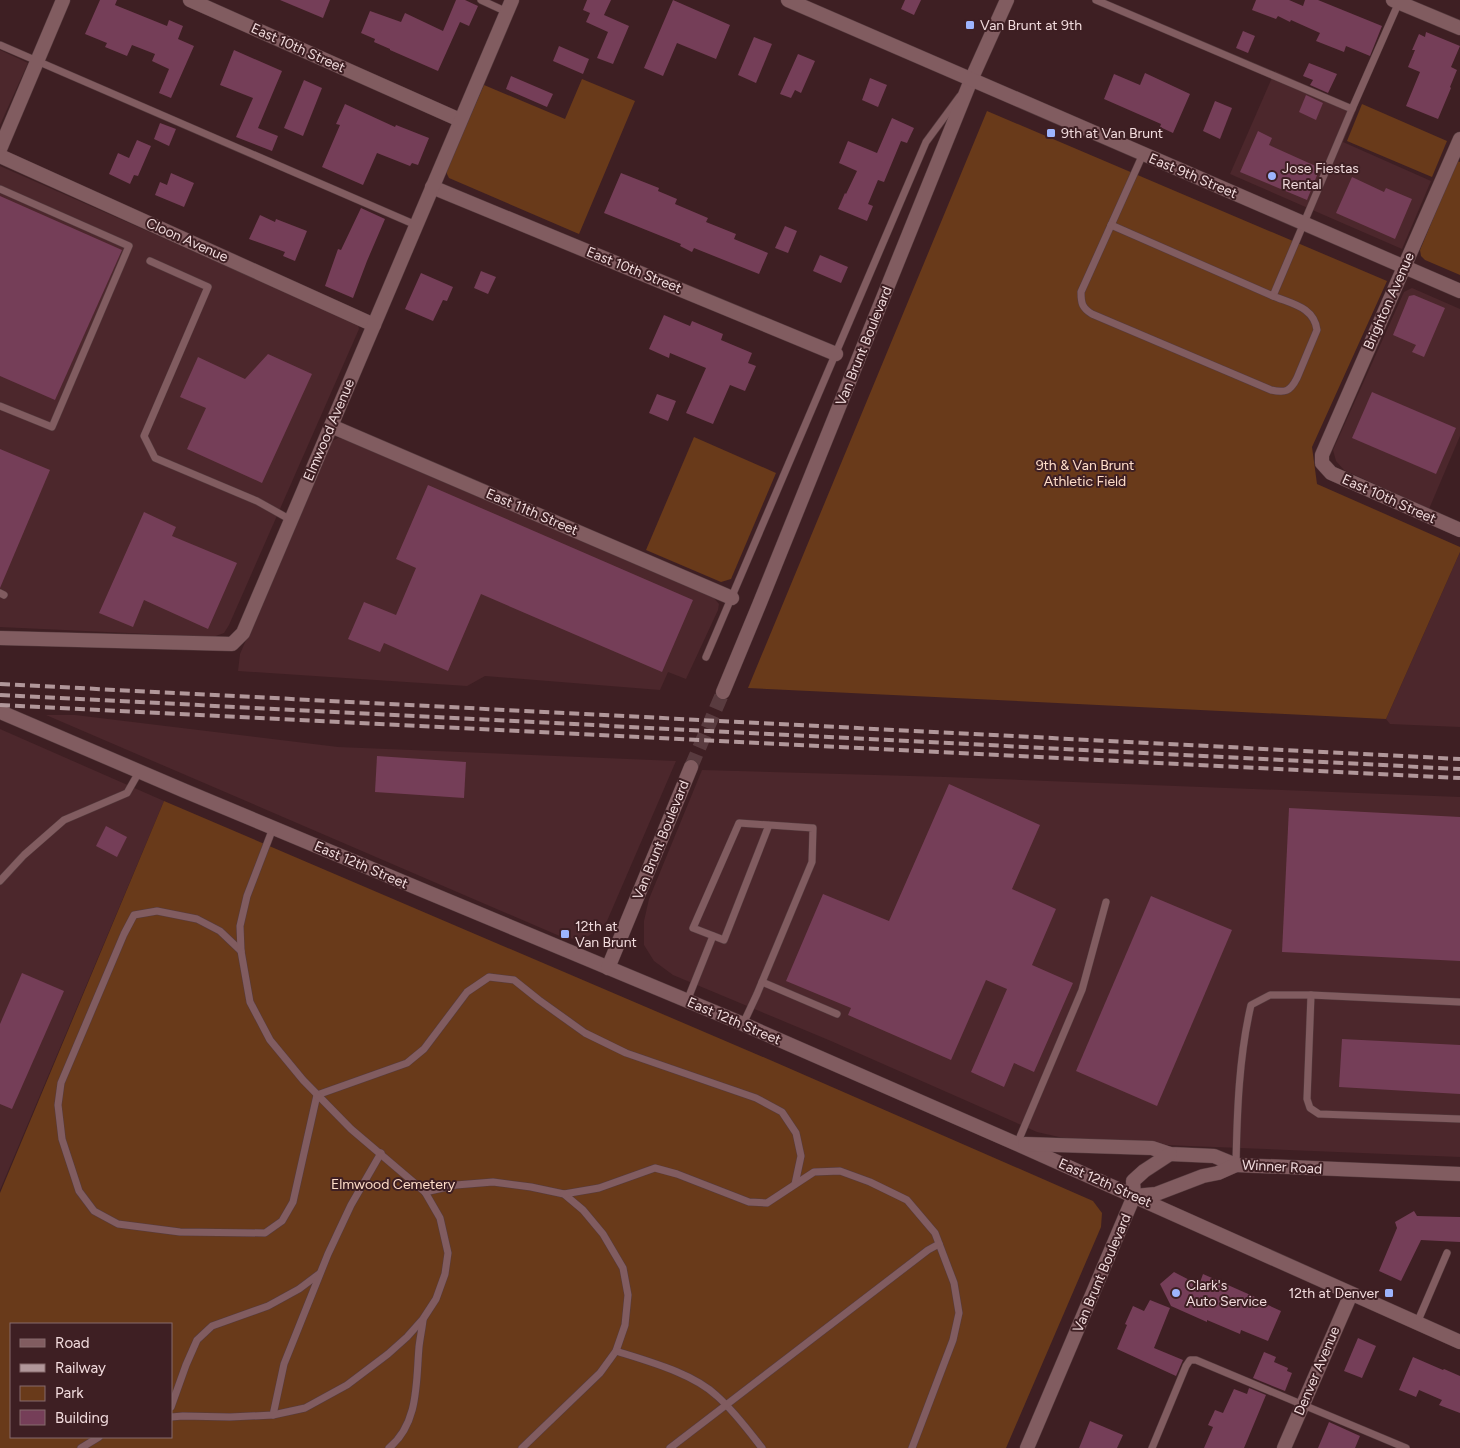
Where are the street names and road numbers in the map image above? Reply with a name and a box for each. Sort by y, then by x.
street label: East 10th Street [248,20,348,76]
street label: East 9th Street [1146,150,1240,202]
street label: Cloon Avenue [143,214,231,266]
street label: East 10th Street [584,243,684,297]
street label: Brighton Avenue [1360,249,1418,352]
street label: Van Brunt Boulevard [832,284,896,408]
street label: Elmwood Avenue [300,376,358,484]
street label: East 10th Street [1339,471,1439,527]
street label: East 11th Street [484,485,580,539]
street label: Van Brunt Boulevard [629,778,693,902]
street label: East 12th Street [312,838,410,892]
street label: East 12th Street [685,994,783,1048]
street label: East 12th Street [1056,1155,1154,1211]
street label: Winner Road [1241,1156,1323,1178]
street label: Van Brunt Boulevard [1069,1211,1135,1335]
street label: Denver Avenue [1291,1324,1344,1418]

